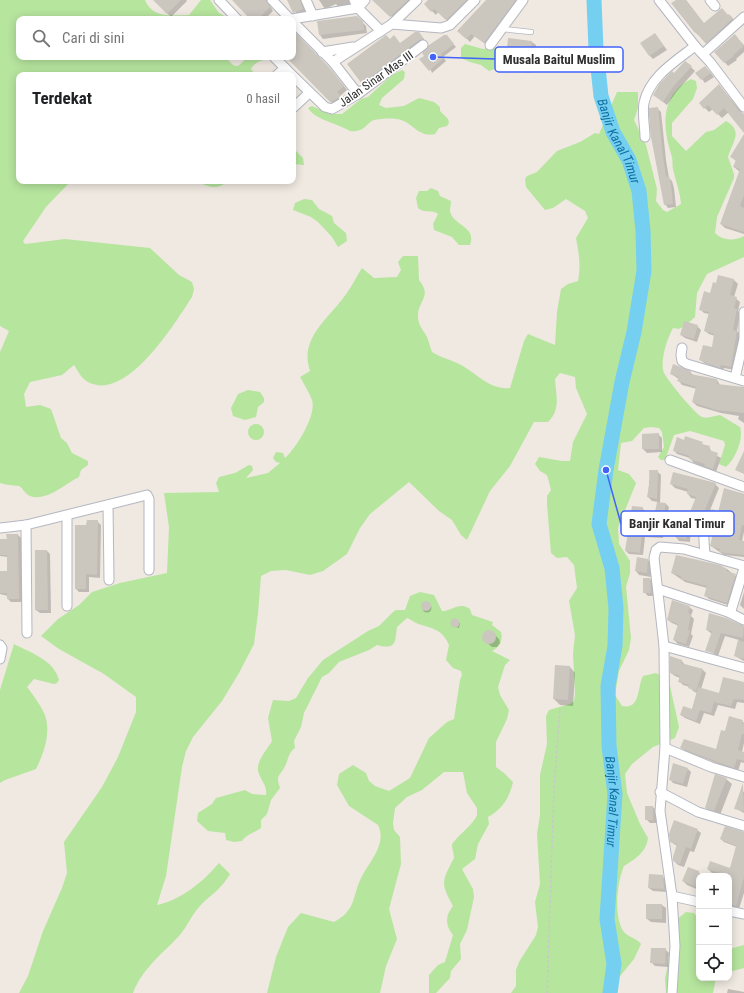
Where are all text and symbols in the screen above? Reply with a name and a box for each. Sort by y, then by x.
search box [16,16,296,60]
icon: search [30,27,52,49]
text: Cari di sini [62,29,124,47]
callout: Musala Baitul Muslim [495,47,623,72]
street label: Jalan Sinar Mas III [336,48,416,110]
text: Musala Baitul Muslim [503,52,615,67]
text: Terdekat [32,88,92,108]
text: 0 hasil [246,91,280,106]
water label: Banjir Kanal Timur [594,97,643,186]
callout: Banjir Kanal Timur [621,511,734,536]
text: Banjir Kanal Timur [629,516,726,531]
water label: Banjir Kanal Timur [602,755,622,849]
map controls [696,873,732,981]
button: + [696,873,732,909]
button: − [696,909,732,945]
button: locate [696,945,732,981]

